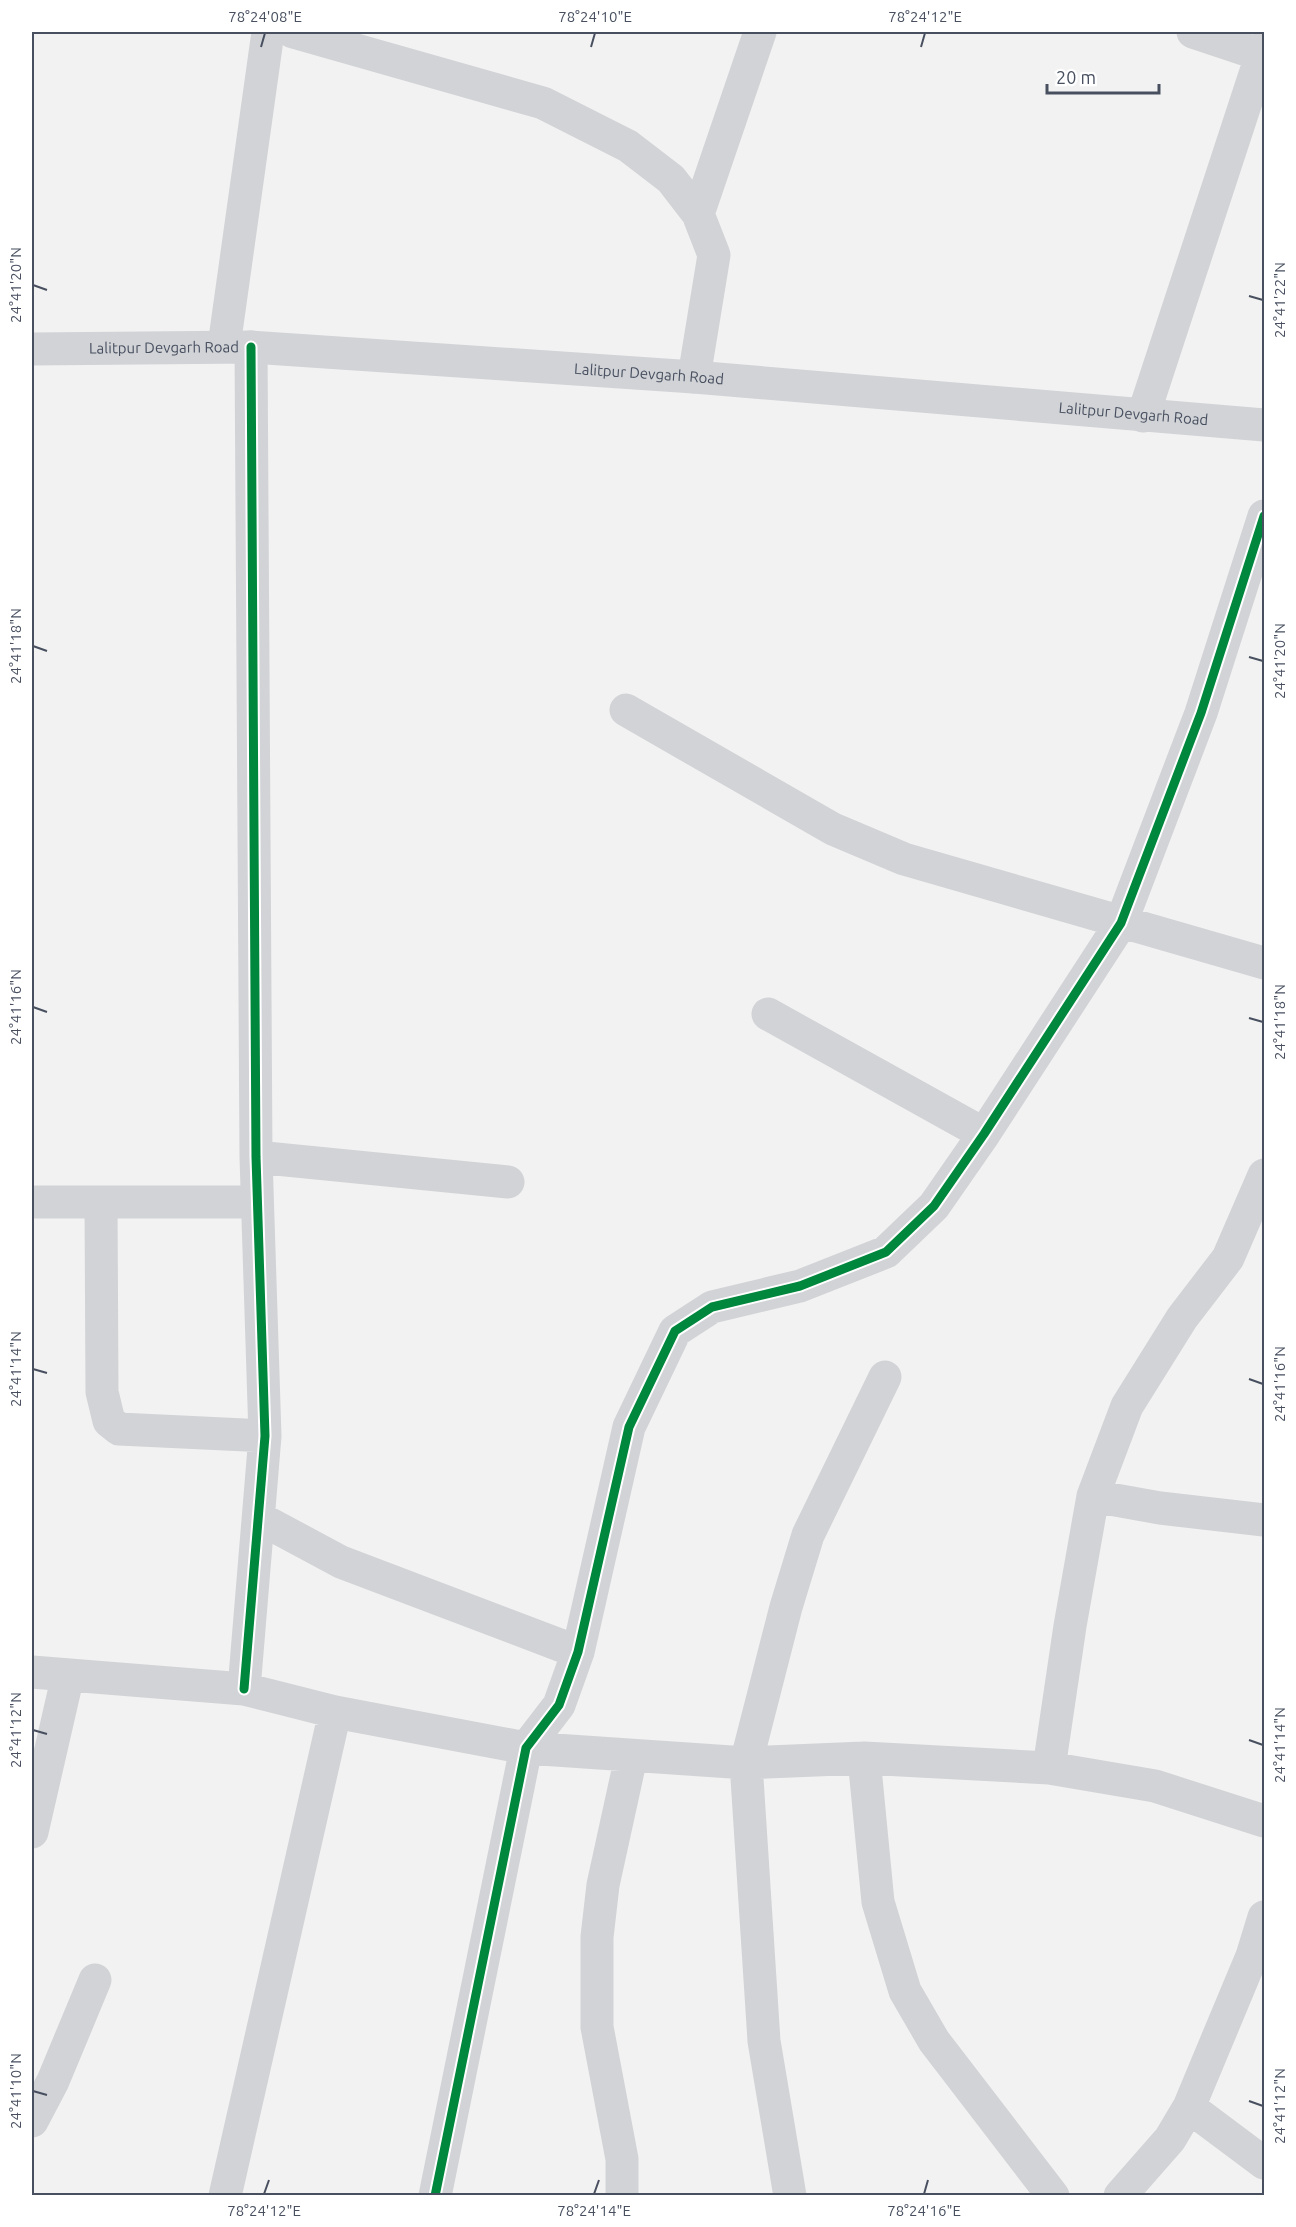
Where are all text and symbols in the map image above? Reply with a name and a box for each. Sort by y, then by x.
text: 78°24'08"E [228,8,302,25]
text: 78°24'10"E [558,8,632,25]
text: 78°24'12"E [888,8,962,25]
scale bar [1047,57,1160,95]
text: 20 m [1056,67,1096,87]
text: 24°41'20"N [7,247,24,323]
text: 24°41'22"N [1271,262,1288,338]
street label: Lalitpur Devgarh Road [89,338,239,356]
street label: Lalitpur Devgarh Road [574,360,725,387]
street label: Lalitpur Devgarh Road [1058,399,1209,428]
text: 24°41'18"N [7,608,24,684]
text: 24°41'20"N [1271,623,1288,699]
text: 24°41'16"N [7,969,24,1045]
text: 24°41'18"N [1271,984,1288,1060]
text: 24°41'14"N [7,1331,24,1407]
text: 24°41'16"N [1271,1346,1288,1422]
text: 24°41'12"N [7,1692,24,1768]
text: 24°41'14"N [1271,1707,1288,1783]
text: 24°41'10"N [7,2053,24,2129]
text: 24°41'12"N [1271,2068,1288,2144]
text: 78°24'12"E [227,2202,301,2219]
text: 78°24'14"E [557,2202,631,2219]
text: 78°24'16"E [887,2202,961,2219]

